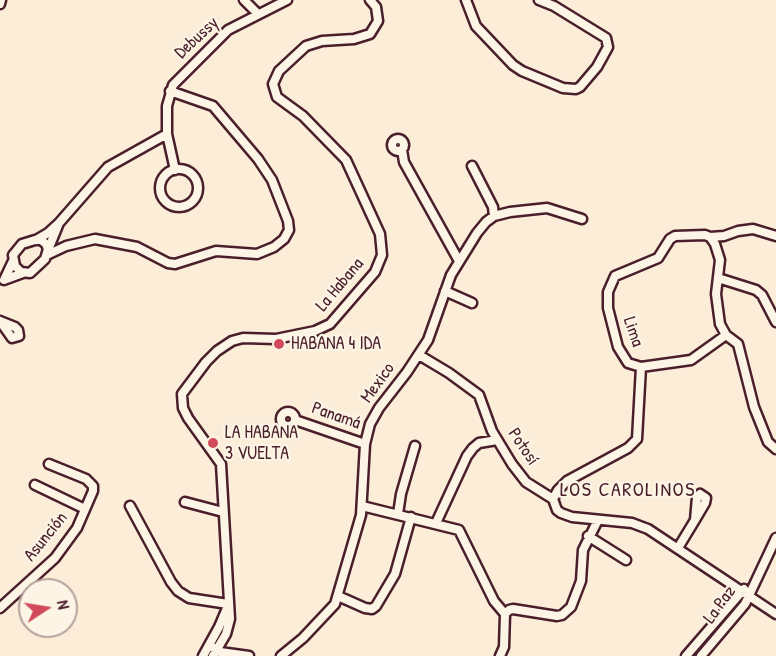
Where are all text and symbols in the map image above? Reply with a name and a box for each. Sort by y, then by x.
street label: Debussy [171,12,223,64]
street label: La Habana [311,254,369,316]
street label: Lima [618,314,648,350]
place label: HABANA 4 IDA [291,333,381,355]
marker: HABANA 4 IDA [272,337,286,351]
street label: Mexico [356,359,400,407]
street label: Panamá [309,398,363,434]
place label: LA HABANA 3 VUELTA [225,422,298,464]
street label: Potosí [503,424,543,470]
marker: LA HABANA 3 VUELTA [206,436,220,450]
district label: LOS CAROLINOS [560,479,696,503]
street label: Asunción [20,508,72,566]
north arrow [18,578,78,638]
street label: La Paz [699,582,741,628]
text: N [52,598,75,611]

